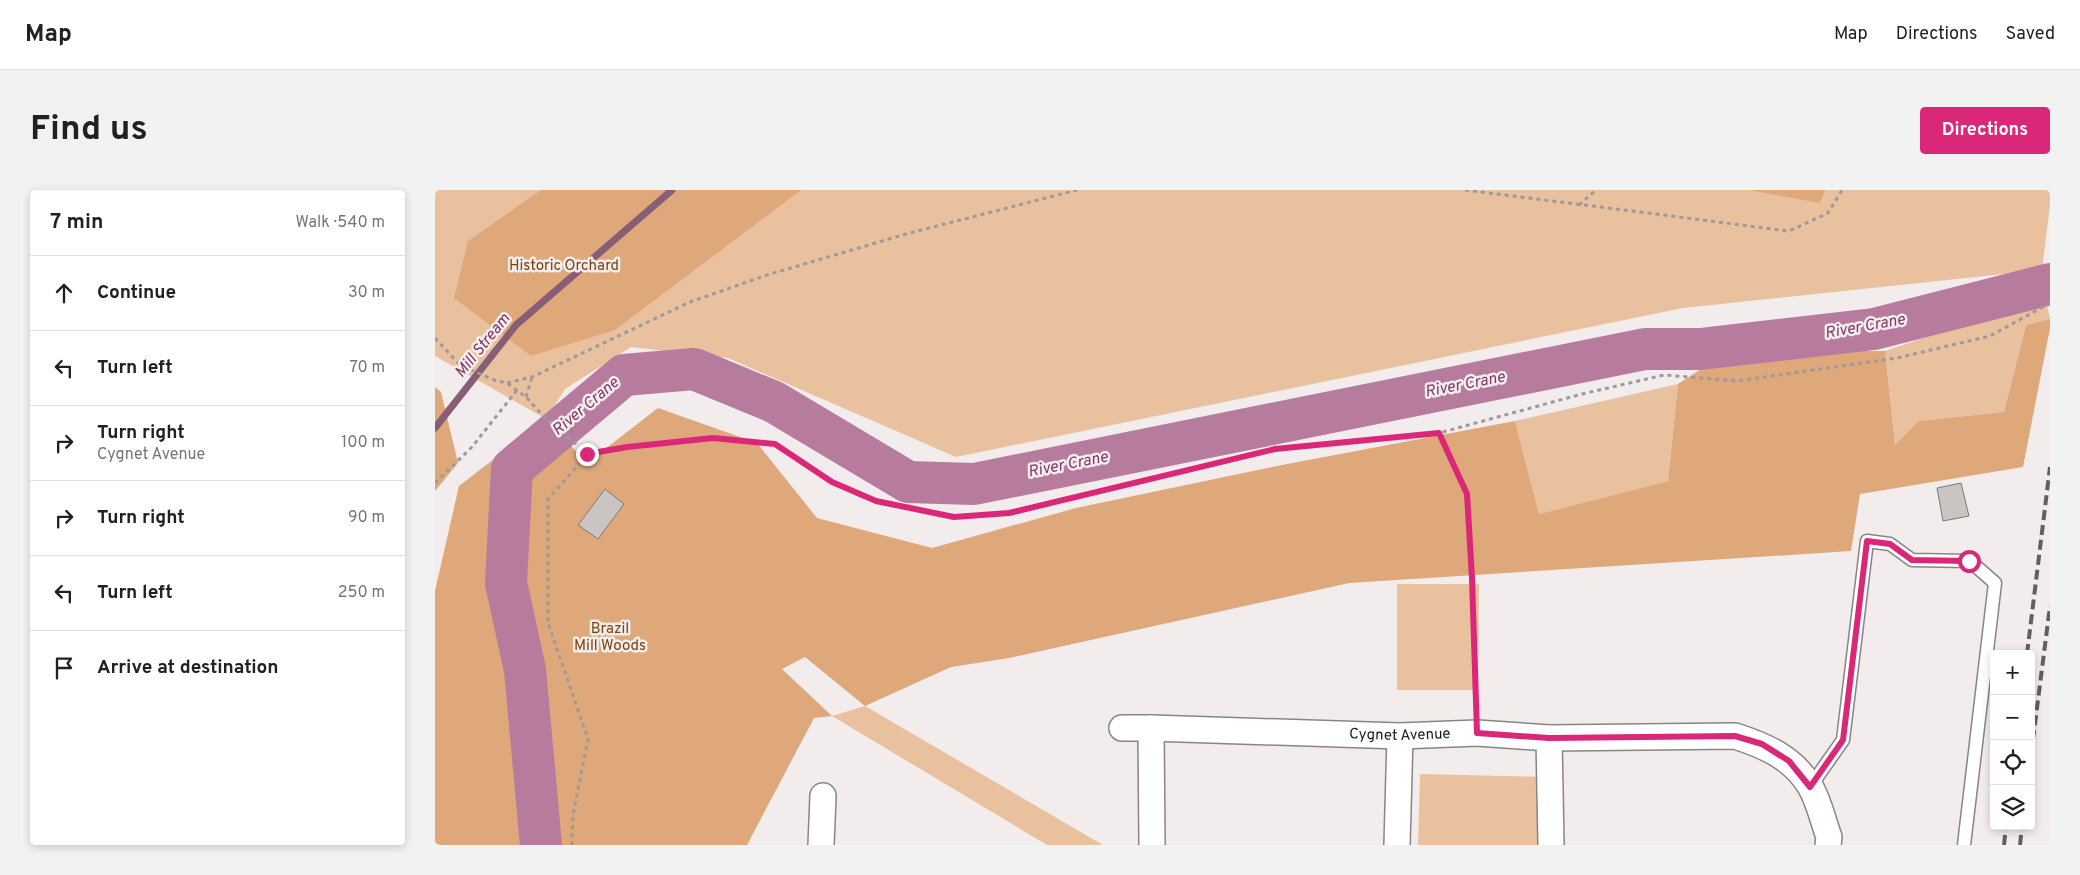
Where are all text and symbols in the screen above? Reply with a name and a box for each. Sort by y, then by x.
text: Map [25,20,72,50]
text: Map [1834,23,1868,46]
text: Directions [1896,23,1978,46]
text: Saved [2006,23,2055,46]
button: Directions [1920,107,2050,154]
text: Find us [30,108,148,152]
text: 7 min [50,209,103,236]
text: Walk · 540 m [296,213,385,233]
park label: Historic Orchard [509,257,619,276]
icon: ahead [50,279,78,307]
text: Continue [97,281,176,305]
text: 30 m [348,283,385,303]
water label: Mill Stream [451,310,515,382]
water label: River Crane [1823,310,1907,344]
icon: left [50,354,78,382]
text: Turn left [97,356,173,380]
text: 70 m [350,358,385,378]
water label: River Crane [1423,367,1507,403]
water label: River Crane [549,373,624,441]
text: Turn right [97,421,185,445]
icon: right [50,429,78,457]
text: 100 m [341,433,385,453]
route end [576,443,599,466]
text: Cygnet Avenue [97,445,205,465]
water label: River Crane [1026,447,1110,483]
icon: right [50,504,78,532]
text: Turn right [97,506,185,530]
text: 90 m [348,508,385,528]
route start [1958,550,1981,573]
icon: left [50,579,78,607]
text: Turn left [97,581,173,605]
text: 250 m [338,583,385,603]
park label: Brazil Mill Woods [574,620,646,656]
map controls [1990,650,2035,830]
button: + [1990,650,2035,695]
icon: arrive [50,654,78,682]
text: Arrive at destination [97,656,278,680]
button: − [1990,695,2035,740]
street label: Cygnet Avenue [1349,725,1451,746]
button: locate [1990,740,2035,785]
button: layers [1990,785,2035,830]

